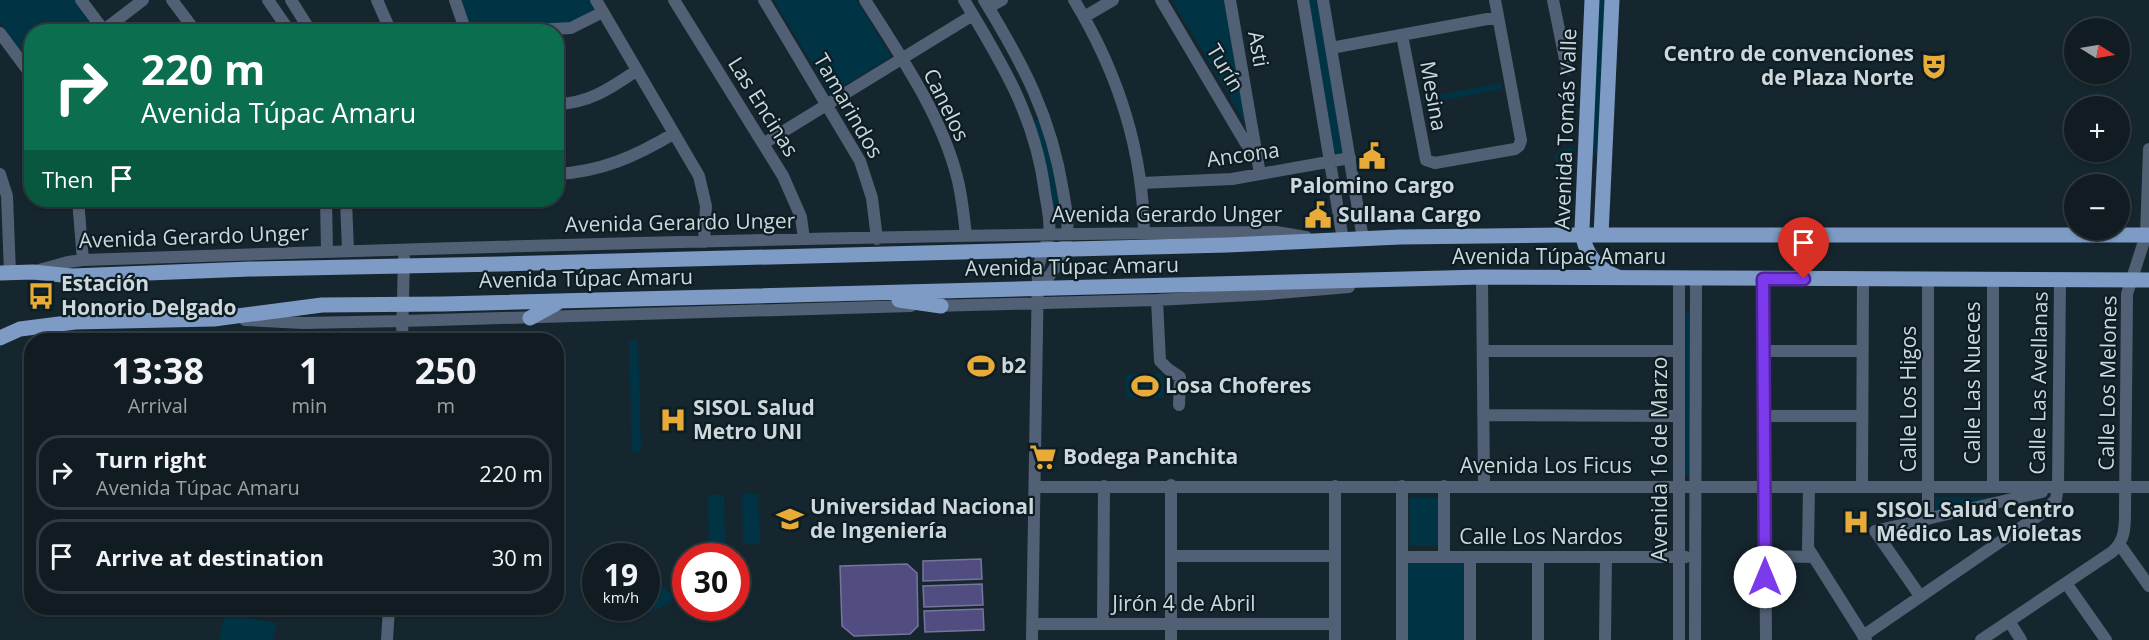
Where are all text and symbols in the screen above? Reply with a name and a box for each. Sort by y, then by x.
north arrow [2064,18,2130,84]
map controls [2064,18,2130,240]
street label: Avenida Tomás Valle [1548,28,1583,230]
street label: Asti [1242,29,1276,69]
street label: Turín [1201,38,1251,97]
place label: Centro de convenciones de Plaza Norte [1664,39,1914,91]
text: 220 m [141,40,265,97]
icon: right [42,48,120,126]
street label: Tamarindos [808,48,890,163]
street label: Las Encinas [722,51,806,162]
theatre icon: Centro de convenciones de Plaza Norte [1919,51,1949,81]
street label: Mesina [1414,59,1454,133]
street label: Canelos [917,64,976,146]
text: Avenida Túpac Amaru [141,94,416,131]
button: + [2064,96,2130,162]
street label: Ancona [1205,135,1281,173]
public building icon: Palomino Cargo [1357,141,1387,171]
icon: arrive [105,162,138,195]
text: Then [42,164,93,194]
place label: Palomino Cargo [1289,171,1455,199]
button: − [2064,174,2130,240]
street label: Avenida Gerardo Unger [1052,200,1283,228]
public building icon: Sullana Cargo [1303,200,1333,230]
place label: Sullana Cargo [1338,200,1481,228]
street label: Avenida Gerardo Unger [564,206,796,238]
pin [1778,217,1829,279]
street label: Avenida Gerardo Unger [78,218,310,254]
icon: arrive [1787,226,1820,259]
street label: Avenida Túpac Amaru [1452,242,1666,270]
street label: Avenida Túpac Amaru [965,250,1179,282]
street label: Avenida Túpac Amaru [479,262,693,294]
place label: Estación Honorio Delgado [61,269,236,321]
bus stop icon: Estación Honorio Delgado [26,281,56,311]
street label: Calle Las Avellanas [2022,291,2054,475]
street label: Calle Los Melones [2091,295,2123,471]
street label: Calle Las Nueces [1958,301,1986,465]
street label: Calle Los Higos [1894,326,1922,472]
text: 13:38 [111,346,204,395]
text: 1 [299,346,320,395]
text: 250 [415,346,477,395]
sports icon: b2 [966,351,996,381]
place label: b2 [1001,351,1026,379]
street label: Avenida 16 de Marzo [1645,357,1673,561]
sports icon: Losa Choferes [1130,371,1160,401]
place label: Losa Choferes [1165,371,1312,399]
text: Arrival [128,392,188,419]
text: min [291,392,327,419]
text: m [436,392,455,419]
place label: SISOL Salud Metro UNI [693,393,815,445]
hospital icon: SISOL Salud Metro UNI [658,405,688,435]
supermarket icon: Bodega Panchita [1028,442,1058,472]
place label: Bodega Panchita [1063,442,1238,470]
text: Turn right [96,444,207,474]
street label: Avenida Los Ficus [1460,451,1632,479]
icon: right [45,456,78,489]
text: 220 m [479,458,543,488]
text: Avenida Túpac Amaru [96,474,300,501]
place label: Universidad Nacional de Ingeniería [810,492,1034,544]
place label: SISOL Salud Centro Médico Las Violetas [1876,495,2082,547]
school or university icon: Universidad Nacional de Ingeniería [775,504,805,534]
hospital icon: SISOL Salud Centro Médico Las Violetas [1841,507,1871,537]
street label: Calle Los Nardos [1459,522,1623,550]
icon: arrive [45,540,78,573]
text: Arrive at destination [96,542,324,572]
text: 30 m [492,542,543,572]
speed limit sign: 30 [672,543,750,621]
position arrow [1733,545,1797,609]
text: 19 [604,554,638,595]
text: km/h [603,587,639,607]
street label: Jirón 4 de Abril [1110,589,1256,617]

